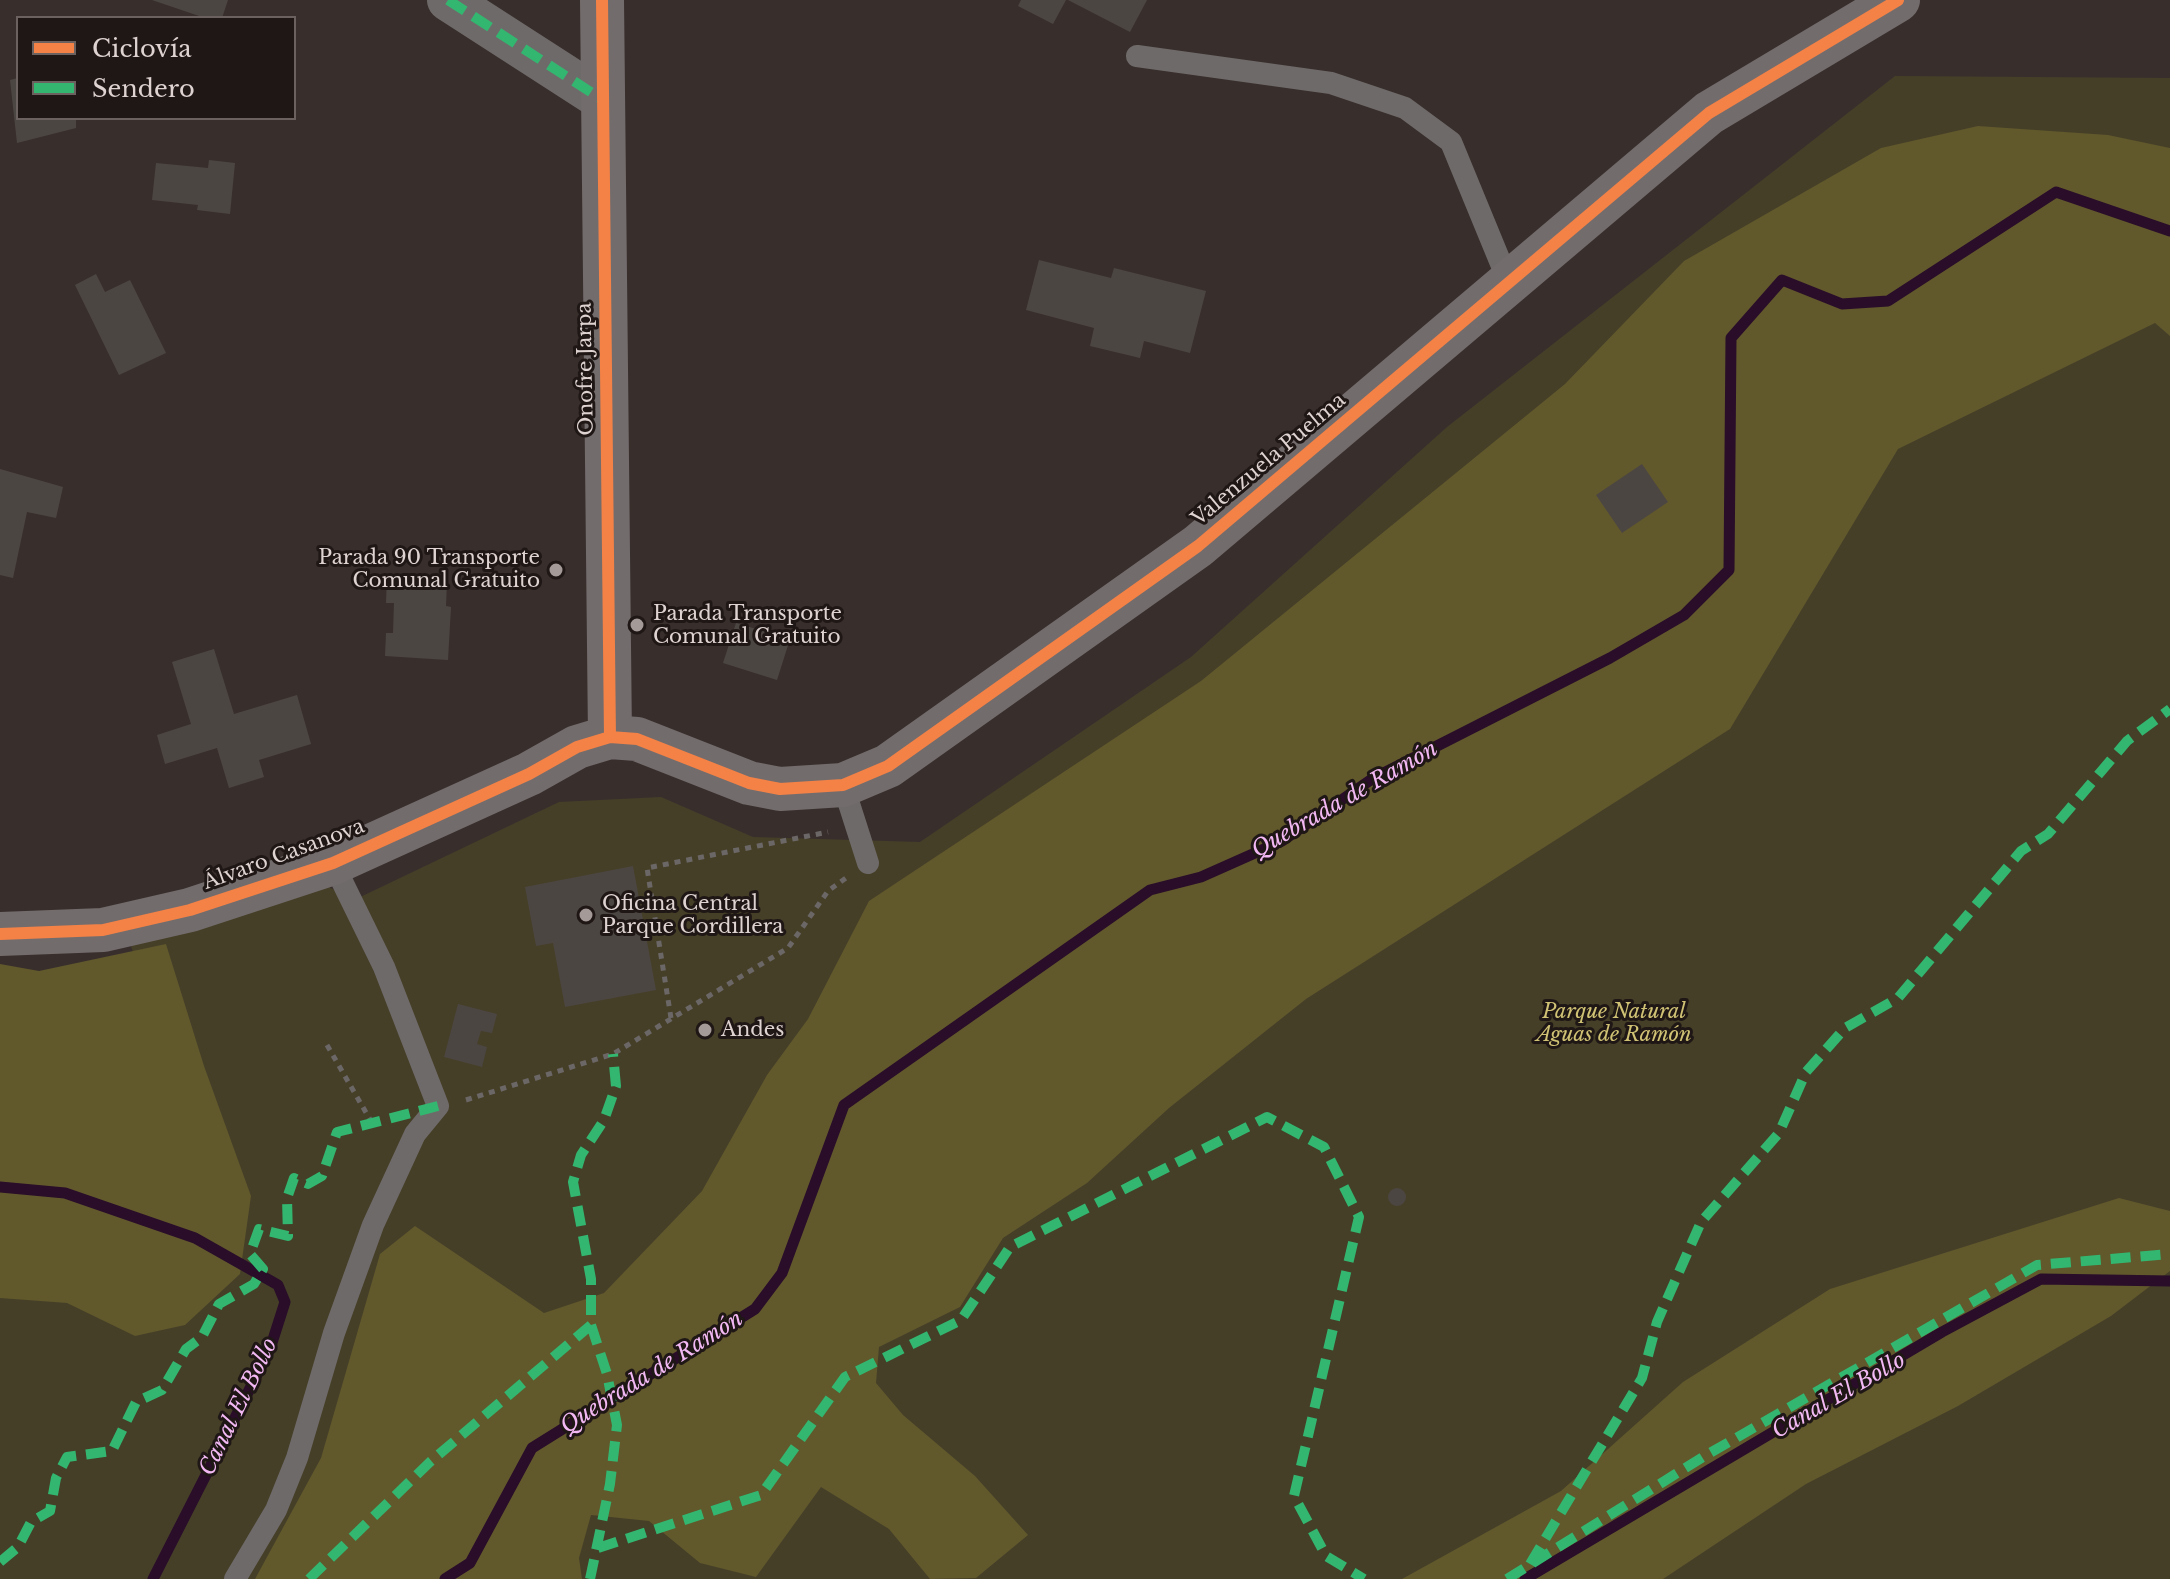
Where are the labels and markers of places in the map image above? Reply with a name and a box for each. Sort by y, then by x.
place label: Parada 90 Transporte Comunal Gratuito [318,546,540,593]
marker: Parada 90 Transporte Comunal Gratuito [547,561,565,579]
place label: Parada Transporte Comunal Gratuito [653,602,842,649]
marker: Parada Transporte Comunal Gratuito [628,616,646,634]
place label: Oficina Central Parque Cordillera [602,892,783,939]
marker: Oficina Central Parque Cordillera [577,906,595,924]
place label: Andes [721,1018,784,1042]
marker: Andes [696,1021,714,1039]

